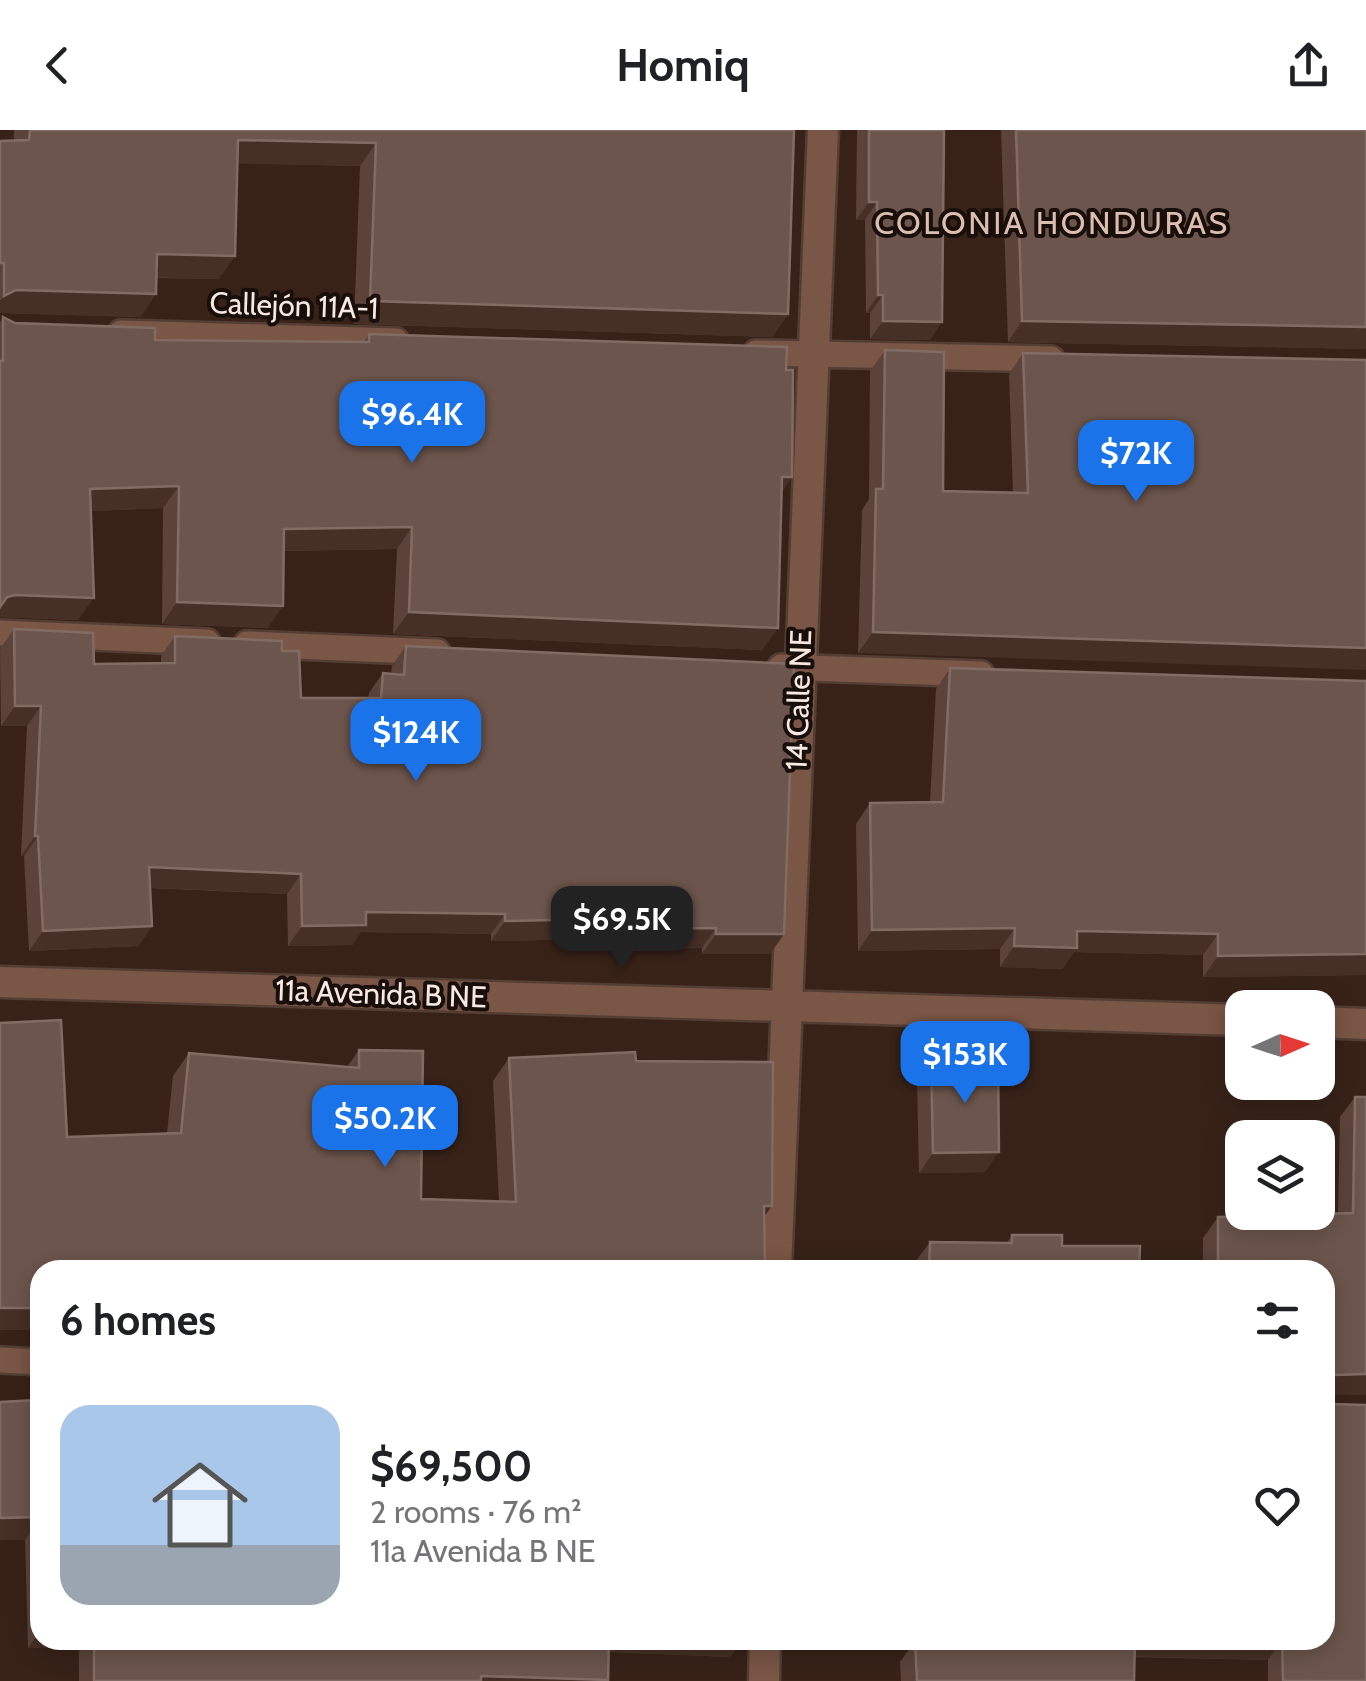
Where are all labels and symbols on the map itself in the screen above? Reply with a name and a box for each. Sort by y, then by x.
district label: COLONIA HONDURAS [874,203,1230,242]
street label: Callejón 11A-1 [209,284,379,327]
pin: $96.4K [331,381,493,466]
pin: $72K [1077,420,1195,505]
street label: 14 Calle NE [778,629,819,771]
pin: $124K [346,699,486,784]
pin: $69.5K [541,886,703,971]
street label: 11a Avenida B NE [275,971,487,1016]
north arrow [1225,990,1335,1100]
pin: $153K [895,1021,1035,1106]
pin: $50.2K [304,1085,466,1170]

